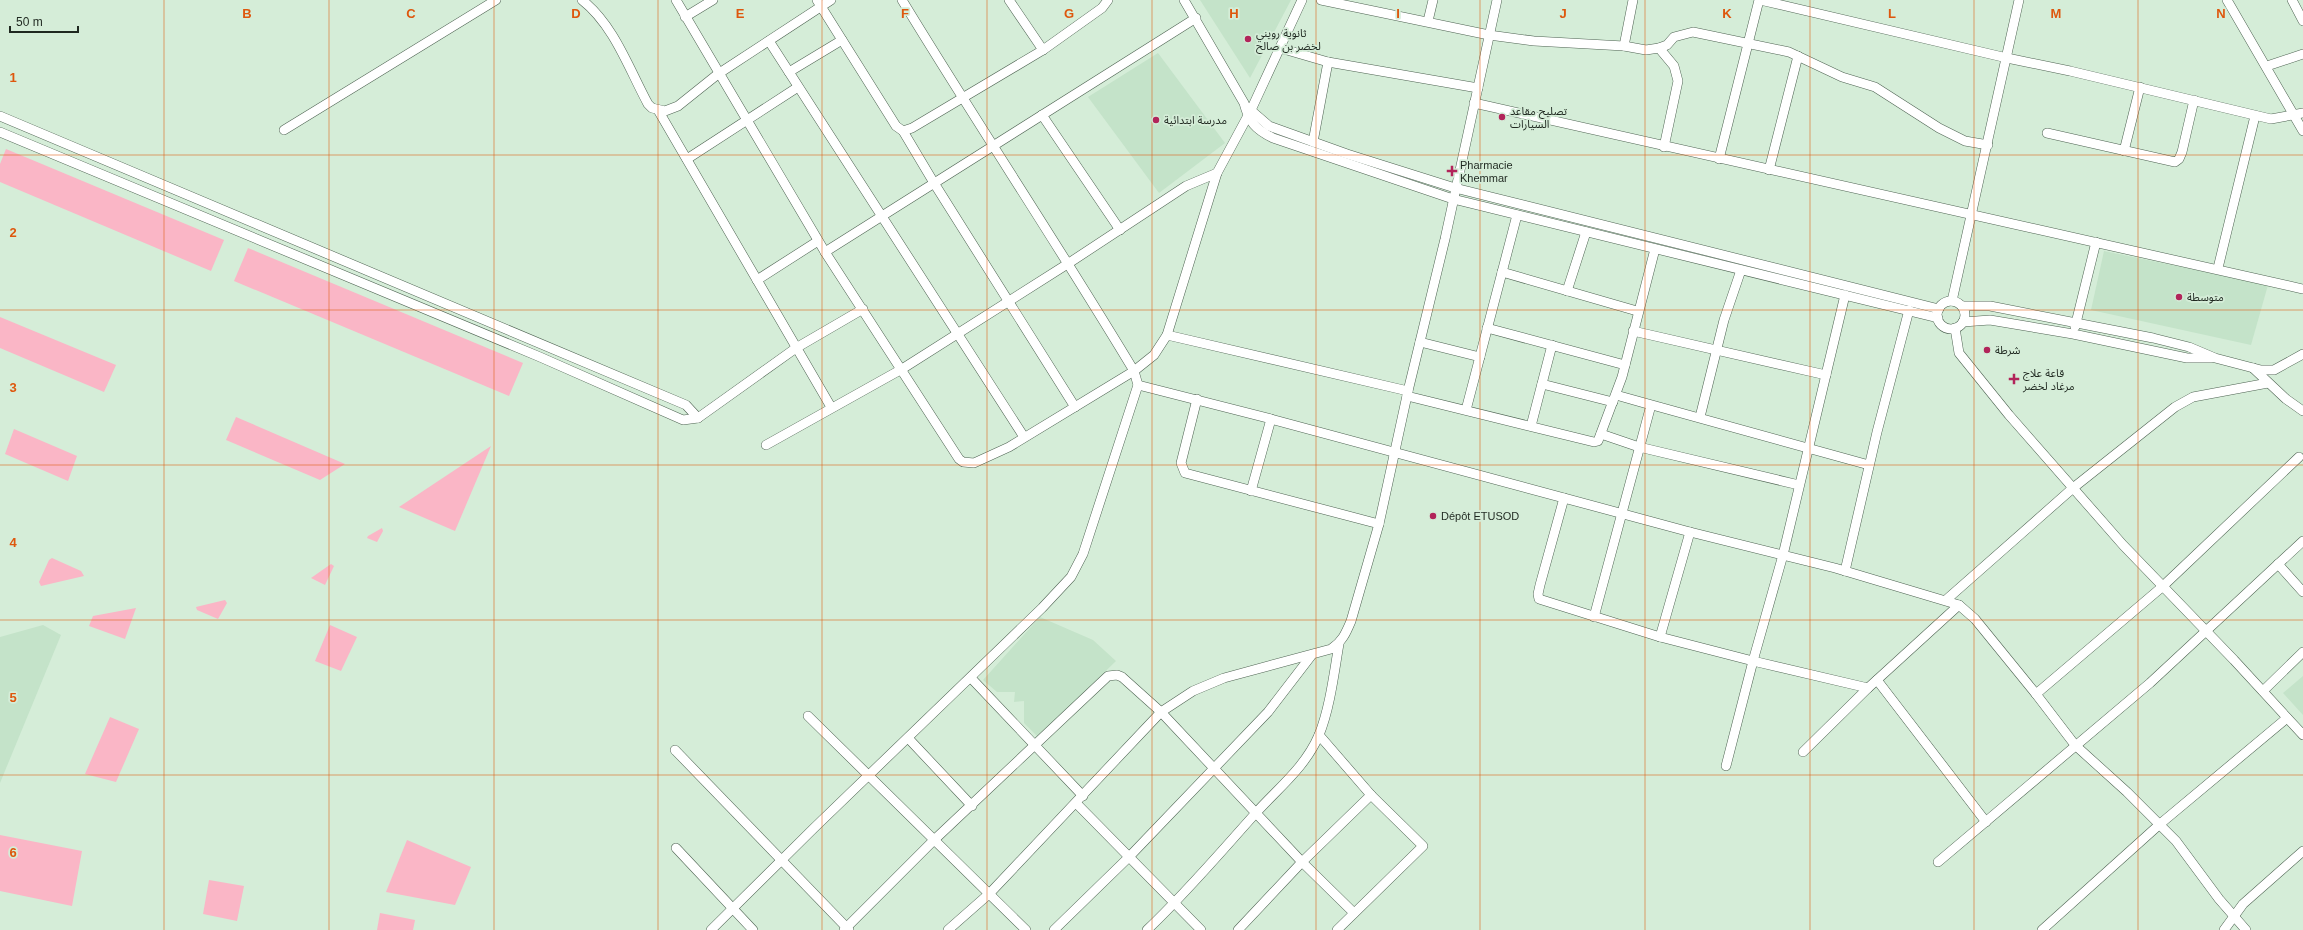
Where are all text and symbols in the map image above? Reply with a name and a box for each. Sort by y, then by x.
text: B [242,6,252,21]
text: C [406,6,416,21]
text: D [571,6,581,21]
text: E [736,6,745,21]
text: F [901,6,909,21]
text: G [1064,6,1074,21]
text: H [1229,6,1239,21]
text: I [1396,6,1400,21]
text: J [1559,6,1567,21]
text: K [1722,6,1732,21]
text: L [1888,6,1896,21]
text: M [2051,6,2061,21]
text: N [2216,6,2226,21]
scale bar [10,8,78,34]
text: 50 m [16,15,43,29]
place label: ثانوية رويني لخضر بن صالح [1256,27,1321,54]
marker: ثانوية رويني لخضر بن صالح [1243,34,1253,44]
text: 1 [9,70,17,85]
place label: تصليح مقاعد السيارات [1510,105,1567,131]
marker: تصليح مقاعد السيارات [1497,112,1507,122]
place label: مدرسة ابتدائية [1164,114,1227,127]
marker: مدرسة ابتدائية [1151,115,1161,125]
place label: Pharmacie Khemmar [1460,159,1513,184]
marker: Pharmacie Khemmar [1447,166,1457,176]
text: 2 [9,225,17,240]
place label: متوسطة [2187,291,2224,304]
marker: متوسطة [2174,292,2184,302]
place label: شرطة [1995,344,2021,357]
marker: شرطة [1982,345,1992,355]
place label: قاعة علاج مرغاد لخضر [2022,367,2075,393]
marker: قاعة علاج مرغاد لخضر [2008,373,2020,385]
text: 3 [9,380,17,395]
place label: Dépôt ETUSOD [1441,510,1519,522]
marker: Dépôt ETUSOD [1428,511,1438,521]
text: 4 [9,535,17,550]
text: 5 [9,690,17,705]
text: 6 [9,845,17,860]

